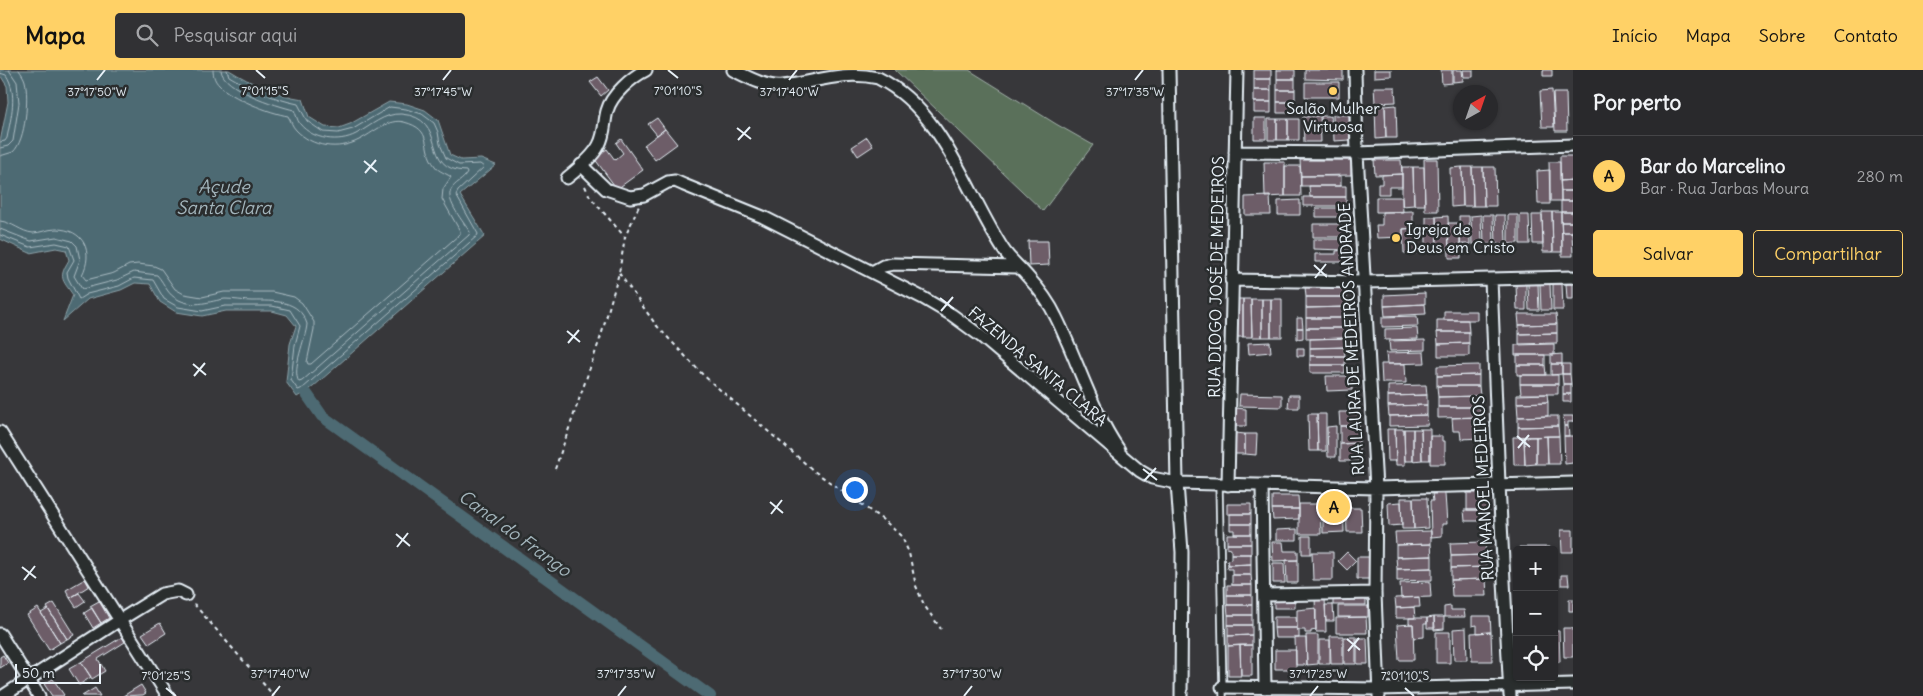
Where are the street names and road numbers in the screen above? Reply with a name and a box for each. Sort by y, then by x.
street label: RUA DIOGO JOSÉ DE MEDEIROS [1204,156,1228,398]
street label: RUA LAURA DE MEDEIROS ANDRADE [1334,202,1368,476]
street label: FAZENDA SANTA CLARA [964,302,1112,430]
street label: RUA MANOEL MEDEIROS [1468,395,1498,581]

